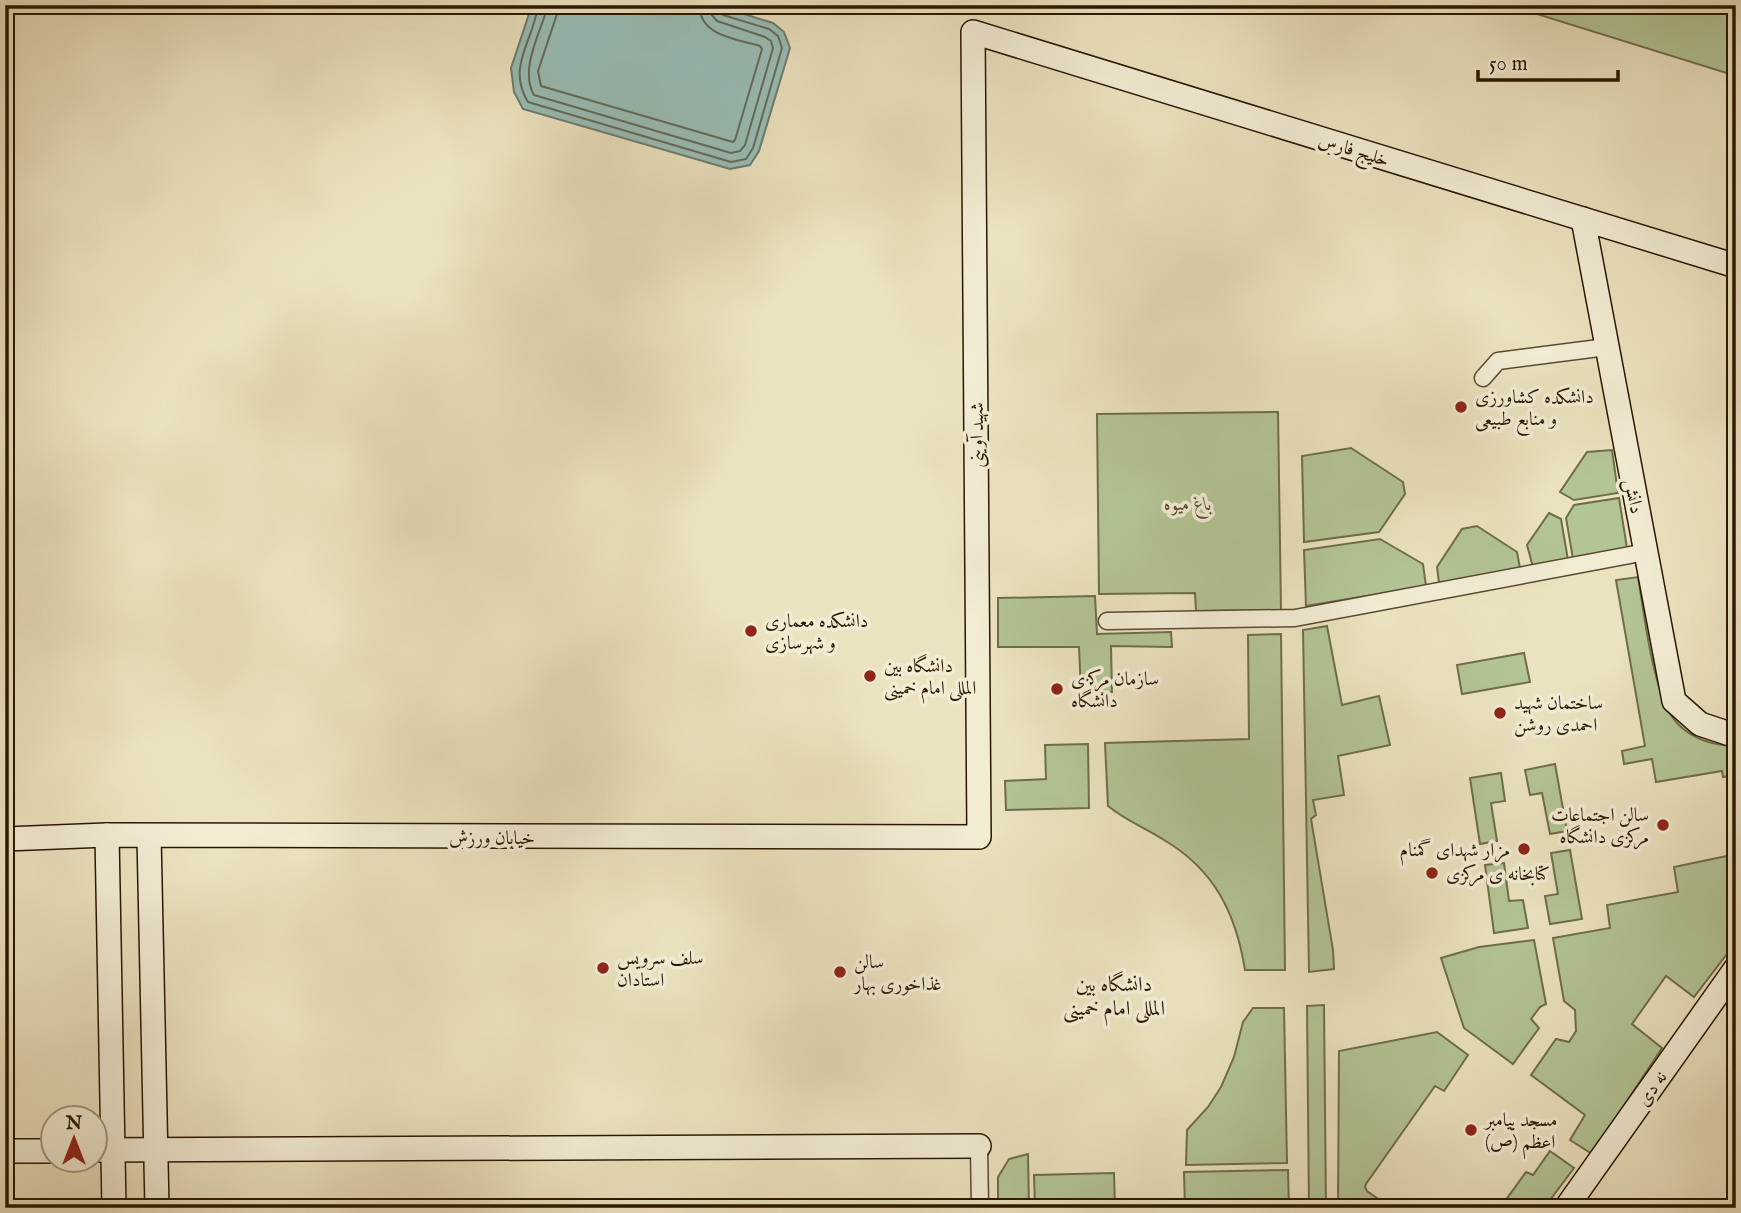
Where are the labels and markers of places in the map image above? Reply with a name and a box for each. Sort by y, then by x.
place label: دانشکده کشاورزی و منابع طبیعی [1475,386,1594,436]
marker: دانشکده کشاورزی و منابع طبیعی [1453,399,1469,415]
place label: دانشکده معماری و شهرسازی [765,610,868,656]
marker: دانشکده معماری و شهرسازی [743,623,759,639]
place label: دانشگاه بین المللی امام خمینی [884,653,976,704]
marker: دانشگاه بین المللی امام خمینی [862,668,878,684]
place label: سازمان مرکزی دانشگاه [1071,668,1159,714]
marker: سازمان مرکزی دانشگاه [1049,681,1065,697]
place label: ساختمان شهید احمدی روشن [1514,692,1603,738]
marker: ساختمان شهید احمدی روشن [1492,705,1508,721]
place label: سالن اجتماعات مرکزی دانشگاه [1551,804,1649,850]
marker: سالن اجتماعات مرکزی دانشگاه [1655,817,1671,833]
place label: مزار شهدای گمنام [1400,838,1510,866]
marker: مزار شهدای گمنام [1516,841,1532,857]
place label: کتابخانه ی مرکزی [1446,863,1550,887]
marker: کتابخانه ی مرکزی [1424,865,1440,881]
place label: سلف سرویس استادان [617,947,703,993]
place label: سالن غذاخوری بهار [852,951,942,997]
marker: سلف سرویس استادان [595,960,611,976]
marker: سالن غذاخوری بهار [832,964,848,980]
place label: مسجد پیامبر اعظم (ص) [1483,1109,1557,1160]
marker: مسجد پیامبر اعظم (ص) [1463,1122,1479,1138]

